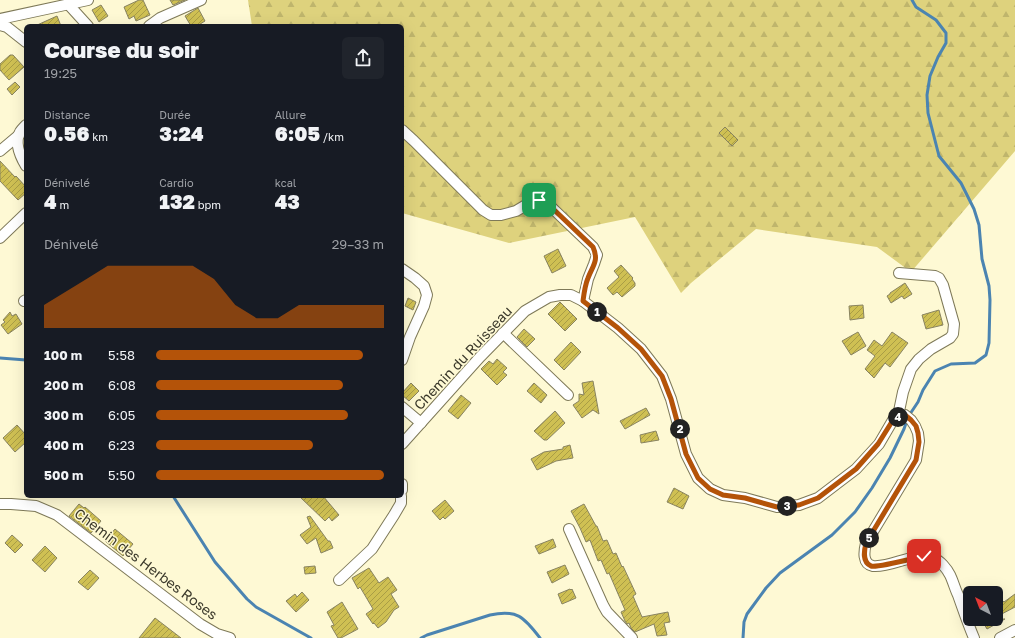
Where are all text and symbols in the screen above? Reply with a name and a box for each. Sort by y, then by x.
text: Course du soir [44,36,199,63]
button: share [342,37,384,79]
text: 19:25 [44,65,77,81]
text: Distance [44,108,90,121]
text: Durée [159,108,191,121]
text: Allure [275,108,306,121]
text: 0.56 [44,121,89,145]
text: 3:24 [159,121,204,145]
text: 6:05 [275,121,320,145]
text: km [89,130,108,143]
text: /km [320,130,344,143]
text: Dénivelé [44,176,90,189]
text: Cardio [159,176,194,189]
text: kcal [275,176,296,189]
pin [522,183,556,217]
text: 4 [44,189,57,213]
text: 132 [159,189,195,213]
text: 43 [275,189,300,213]
icon: arrive [528,189,550,211]
text: m [57,198,69,211]
text: bpm [195,198,221,211]
text: Dénivelé [44,236,98,252]
text: 29–33 m [332,236,384,252]
street label: Chemin du Ruisseau [410,302,515,413]
pin: 1 [587,302,607,322]
text: 1 [594,305,600,318]
text: 100 m [44,347,82,363]
text: 5:58 [108,347,135,363]
text: 200 m [44,377,83,393]
text: 6:08 [108,377,136,393]
text: 300 m [44,407,83,423]
text: 6:05 [108,407,135,423]
pin: 4 [888,407,908,427]
text: 4 [895,410,901,423]
pin: 2 [670,419,690,439]
text: 2 [677,422,683,435]
text: 400 m [44,437,84,453]
text: 6:23 [108,437,135,453]
text: 500 m [44,467,83,483]
text: 5:50 [108,467,135,483]
pin: 3 [777,496,797,516]
text: 3 [784,499,790,512]
street label: Chemin des Herbes Roses [71,504,221,623]
pin: 5 [859,528,879,548]
text: 5 [866,531,872,544]
pin [907,539,941,573]
icon: check [913,545,935,567]
north arrow [963,586,1003,626]
map controls [963,586,1003,626]

